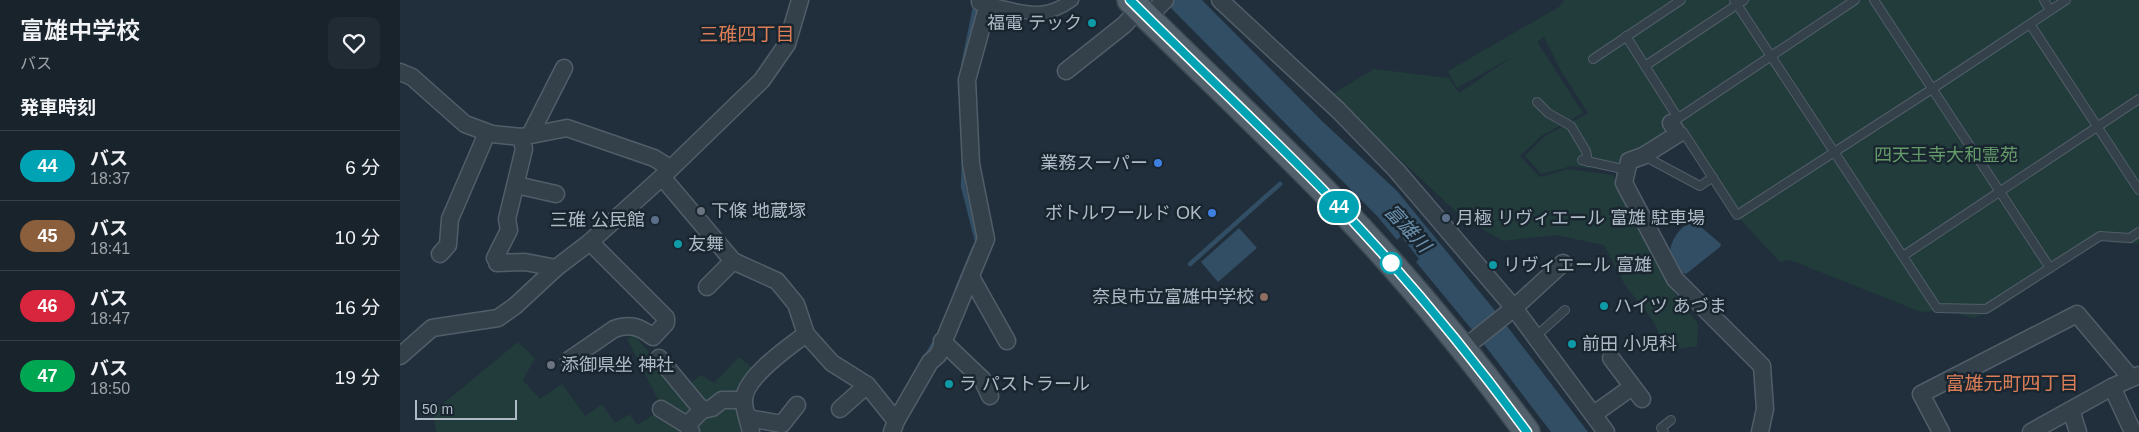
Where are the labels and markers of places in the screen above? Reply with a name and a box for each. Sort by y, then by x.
place label: 福電 テック [987,13,1082,33]
marker: 福電 テック [1086,17,1098,29]
place label: 業務スーパー [1040,153,1148,173]
marker: 業務スーパー [1152,157,1164,169]
place label: 下條 地蔵塚 [711,201,806,221]
place label: ボトルワールド OK [1045,203,1202,223]
marker: 下條 地蔵塚 [695,205,707,217]
marker: ボトルワールド OK [1206,207,1218,219]
place label: 月極 リヴィエール 富雄 駐車場 [1456,208,1705,228]
place label: 三碓 公民館 [550,210,645,230]
marker: 月極 リヴィエール 富雄 駐車場 [1440,212,1452,224]
marker: 三碓 公民館 [649,214,661,226]
place label: 友舞 [688,234,724,254]
marker: 友舞 [672,238,684,250]
unlabelled marker [1380,252,1402,274]
place label: リヴィエール 富雄 [1503,255,1652,275]
marker: リヴィエール 富雄 [1487,259,1499,271]
place label: 奈良市立富雄中学校 [1092,287,1254,307]
marker: 奈良市立富雄中学校 [1258,291,1270,303]
place label: ハイツ あづま [1614,296,1727,316]
marker: ハイツ あづま [1598,300,1610,312]
place label: 前田 小児科 [1582,334,1677,354]
marker: 前田 小児科 [1566,338,1578,350]
place label: 添御県坐 神社 [561,355,674,375]
marker: 添御県坐 神社 [545,359,557,371]
place label: ラ パストラール [959,374,1090,394]
marker: ラ パストラール [943,378,955,390]

